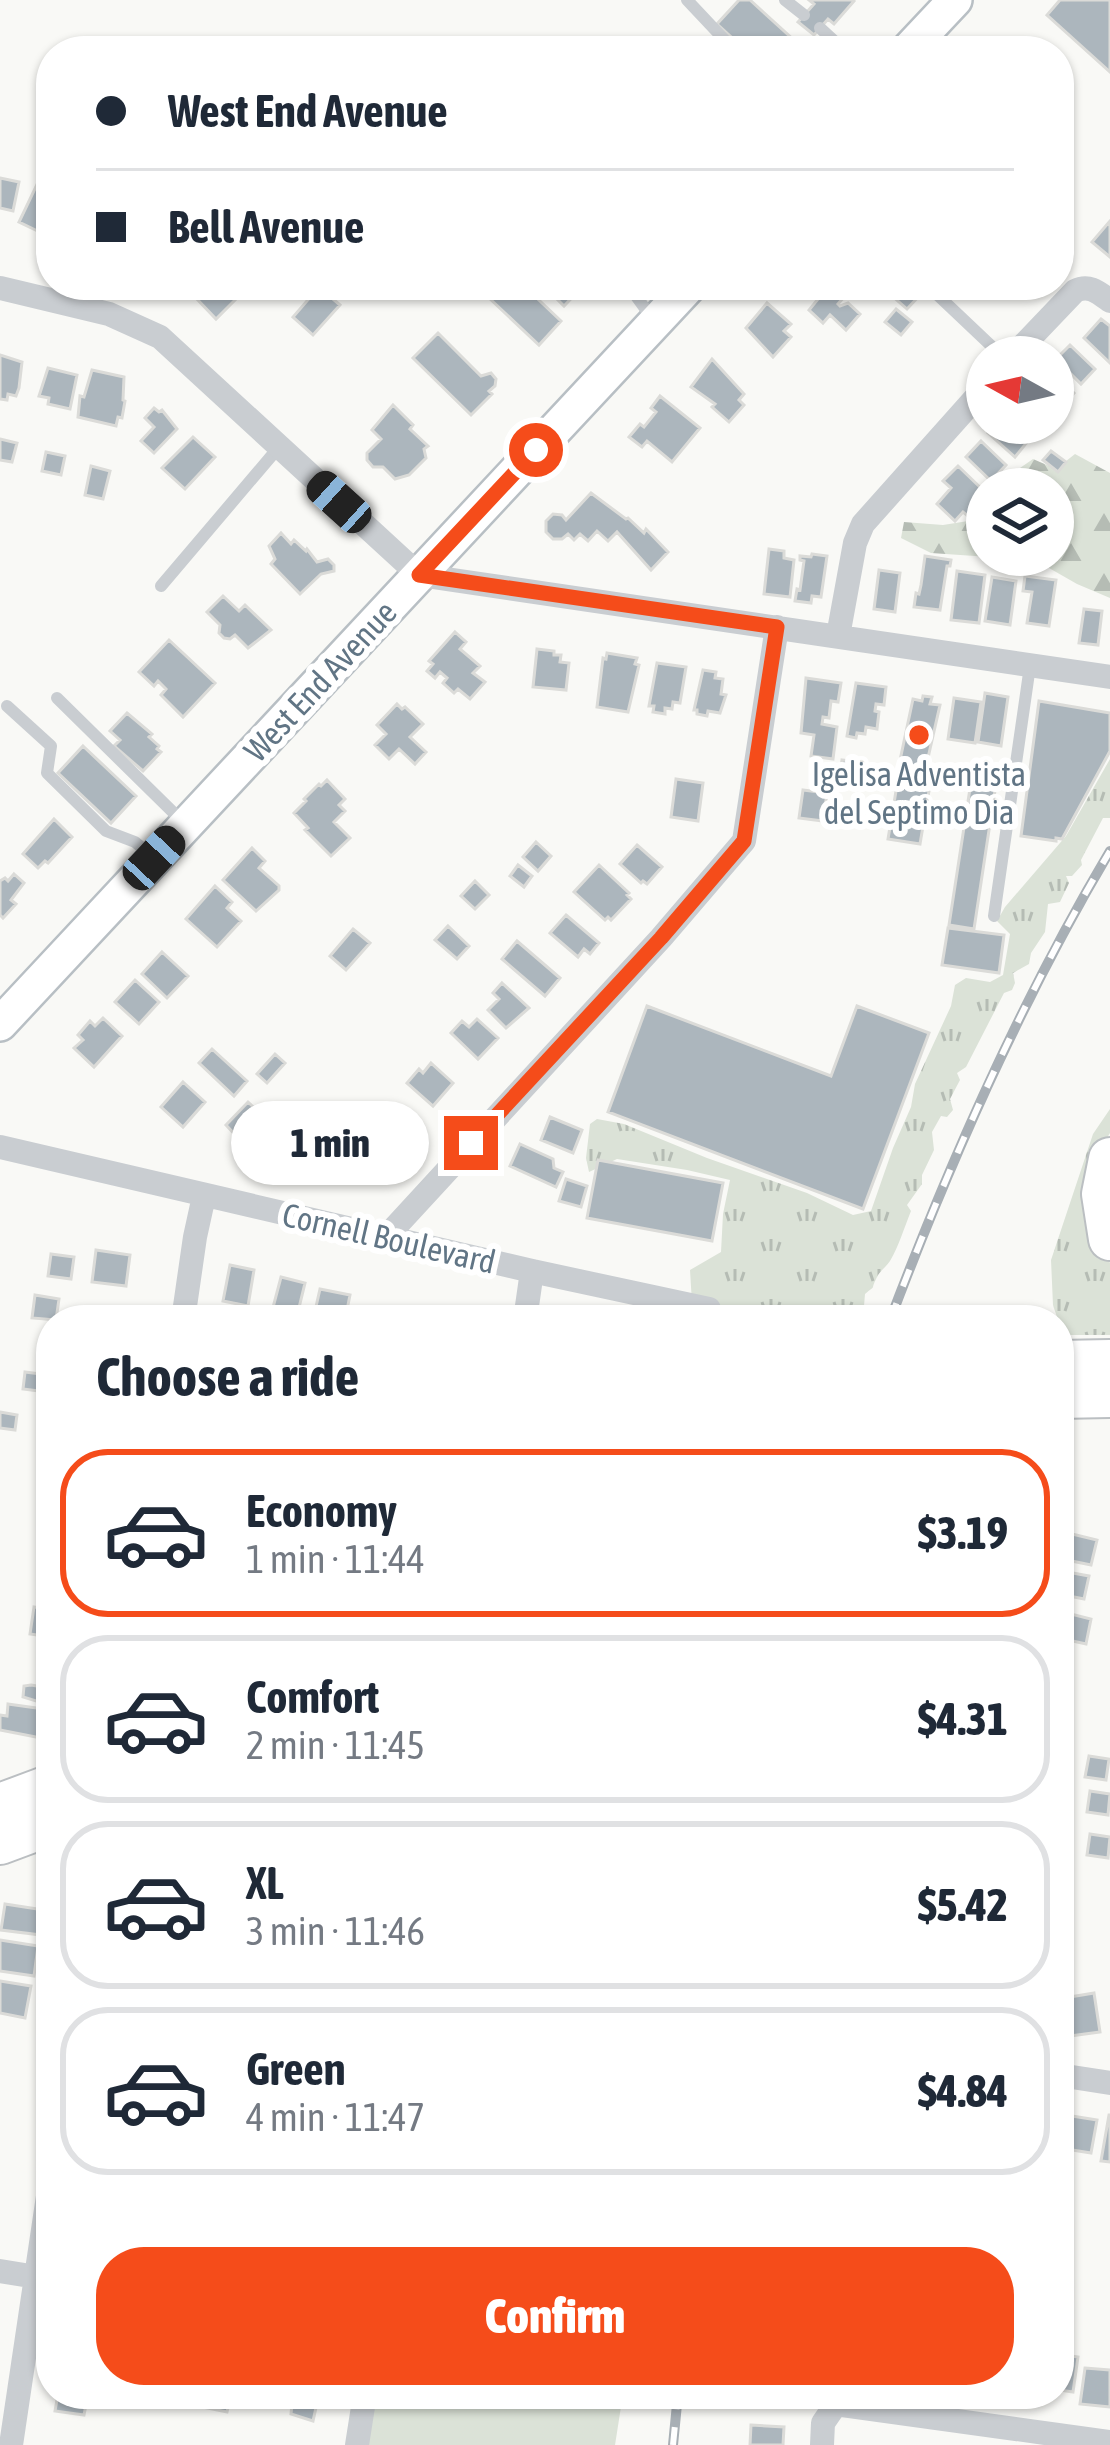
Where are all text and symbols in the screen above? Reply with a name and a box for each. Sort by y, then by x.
text: West End Avenue [168,85,448,137]
text: Bell Avenue [168,201,364,253]
north arrow [966,336,1074,444]
map controls [966,336,1074,576]
route start [509,423,563,477]
car [300,465,378,539]
button: layers [966,468,1074,576]
street label: West End Avenue [236,593,404,769]
marker: Igelisa Adventista del Septimo Dia [906,722,932,748]
place label: Igelisa Adventista del Septimo Dia [812,755,1026,831]
car [116,819,192,897]
callout: 1 min [231,1101,429,1185]
route end [444,1116,498,1170]
text: 1 min [290,1121,370,1165]
street label: Cornell Boulevard [279,1195,499,1281]
text: Choose a ride [96,1346,359,1407]
icon: car [102,1479,210,1587]
text: Economy [246,1485,397,1537]
text: $3.19 [918,1507,1008,1559]
text: 1 min · 11:44 [246,1537,425,1581]
icon: car [102,1665,210,1773]
text: Comfort [246,1671,379,1723]
text: $4.31 [918,1693,1008,1745]
text: 2 min · 11:45 [246,1723,425,1767]
icon: car [102,1851,210,1959]
text: XL [246,1857,284,1909]
text: $5.42 [918,1879,1008,1931]
text: 3 min · 11:46 [246,1909,425,1953]
icon: car [102,2037,210,2145]
text: Green [246,2043,346,2095]
text: $4.84 [918,2065,1008,2117]
text: 4 min · 11:47 [246,2095,425,2139]
button: Confirm [96,2247,1014,2385]

